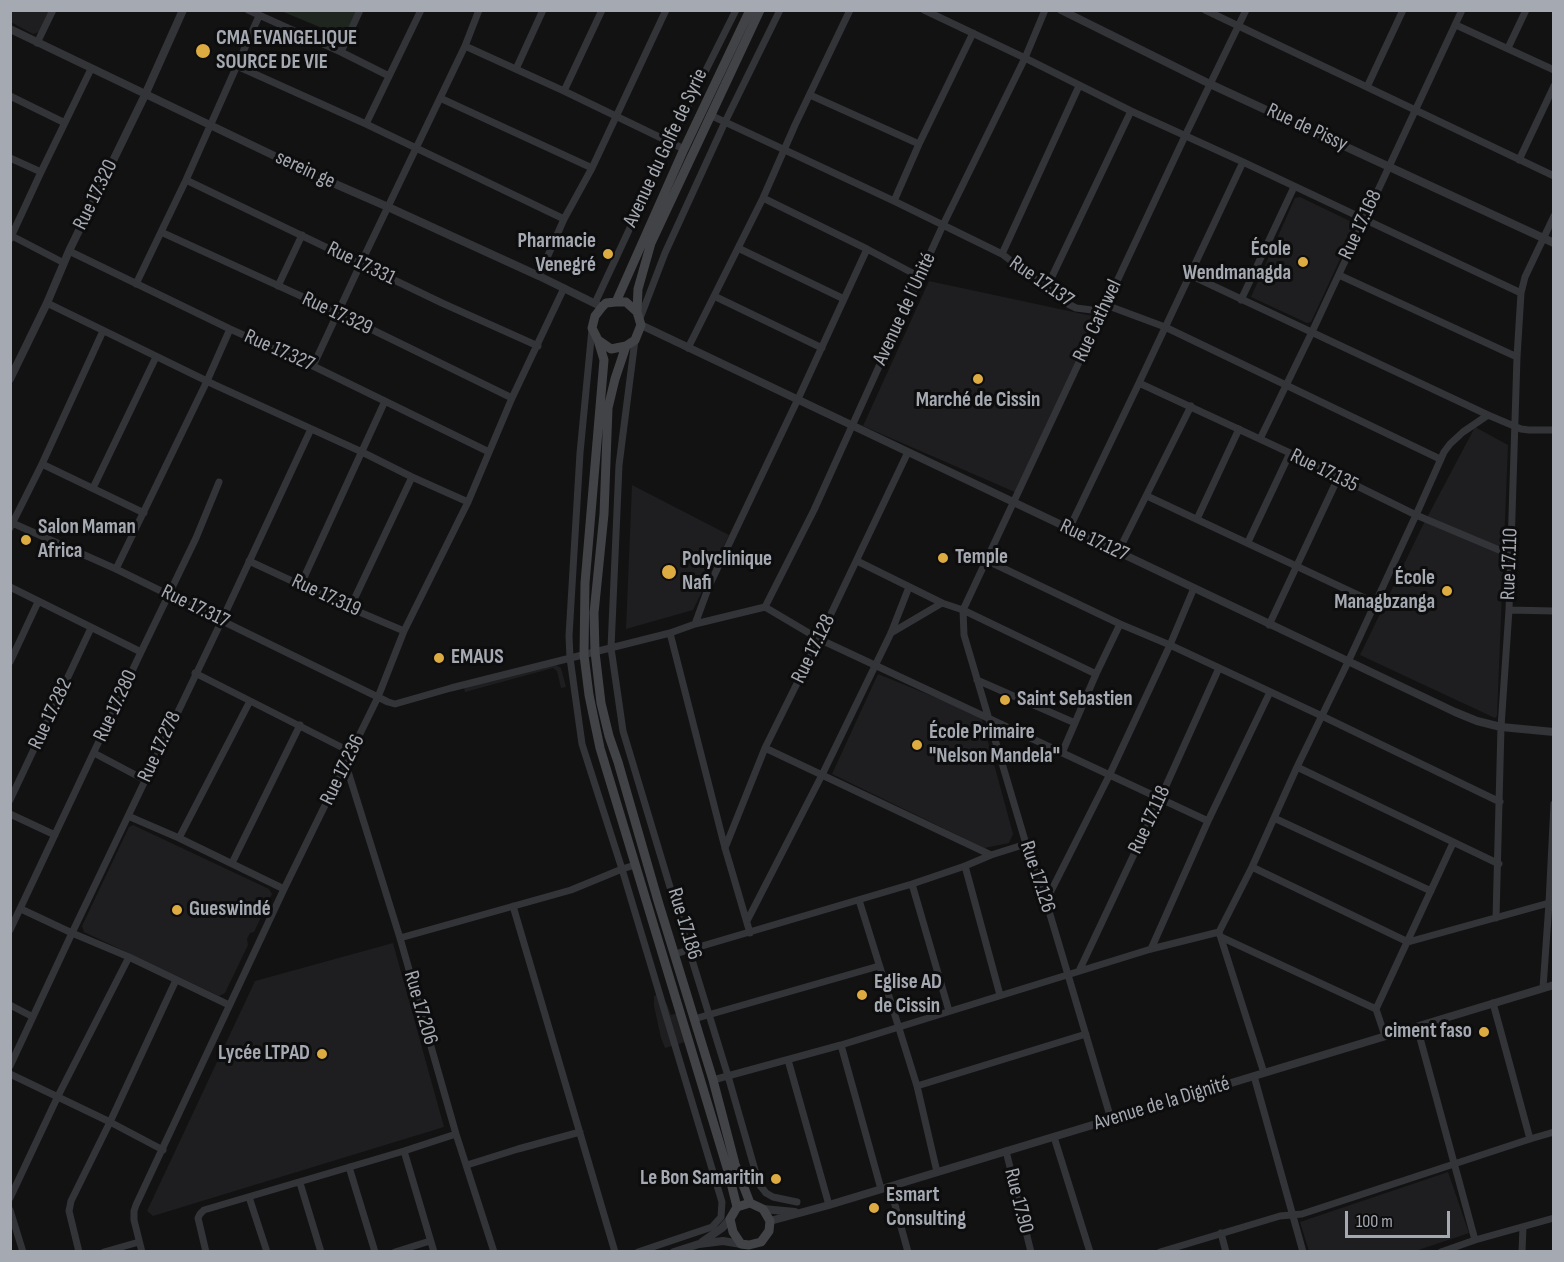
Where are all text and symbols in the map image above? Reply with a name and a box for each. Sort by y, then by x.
place label: CMA EVANGELIQUE SOURCE DE VIE [216,26,357,76]
marker: CMA EVANGELIQUE SOURCE DE VIE [194,42,212,60]
street label: Avenue du Golfe de Syrie [618,65,714,231]
street label: Rue de Pissy [1262,98,1352,158]
street label: serein ge [271,145,339,195]
street label: Rue 17.320 [68,156,124,234]
street label: Rue 17.168 [1334,186,1388,264]
place label: Pharmacie Venegré [517,229,596,279]
street label: Rue 17.331 [323,237,399,291]
place label: École Wendmanagda [1182,237,1291,287]
marker: Pharmacie Venegré [601,247,615,261]
street label: Avenue de l´Unité [868,249,942,369]
street label: Rue 17.137 [1004,251,1078,313]
marker: École Wendmanagda [1296,255,1310,269]
street label: Rue Cathwel [1068,276,1128,366]
street label: Rue 17.329 [298,287,376,341]
street label: Rue 17.327 [240,324,318,378]
marker: Marché de Cissin [971,372,985,386]
place label: Marché de Cissin [916,388,1040,414]
street label: Rue 17.135 [1286,444,1362,498]
street label: Rue 17.127 [1056,514,1132,568]
place label: Salon Maman Africa [38,515,136,565]
street label: Rue 17.110 [1496,527,1524,601]
marker: Salon Maman Africa [19,533,33,547]
place label: Temple [955,545,1008,571]
place label: Polyclinique Nafi [682,547,772,597]
marker: Temple [936,551,950,565]
marker: Polyclinique Nafi [660,563,678,581]
place label: École Managbzanga [1334,566,1435,616]
street label: Rue 17.319 [287,569,365,623]
street label: Rue 17.317 [157,580,233,634]
marker: École Managbzanga [1440,584,1454,598]
street label: Rue 17.128 [787,610,841,688]
place label: EMAUS [451,645,504,671]
marker: EMAUS [432,651,446,665]
street label: Rue 17.280 [89,666,143,746]
street label: Rue 17.282 [24,674,78,754]
place label: Saint Sebastien [1017,687,1133,713]
marker: Saint Sebastien [998,693,1012,707]
street label: Rue 17.278 [133,708,187,786]
place label: École Primaire "Nelson Mandela" [929,720,1060,770]
street label: Rue 17.236 [315,731,371,809]
marker: École Primaire "Nelson Mandela" [910,738,924,752]
street label: Rue 17.118 [1123,782,1177,858]
street label: Rue 17.126 [1014,838,1060,916]
street label: Rue 17.186 [661,885,707,963]
place label: Gueswindé [189,897,271,923]
marker: Gueswindé [170,903,184,917]
street label: Rue 17.206 [397,968,443,1048]
place label: Eglise AD de Cissin [874,970,942,1020]
marker: Eglise AD de Cissin [855,988,869,1002]
place label: ciment faso [1384,1019,1472,1045]
marker: ciment faso [1477,1025,1491,1039]
place label: Lycée LTPAD [218,1041,310,1067]
marker: Lycée LTPAD [315,1047,329,1061]
street label: Avenue de la Dignité [1091,1071,1233,1137]
place label: Le Bon Samaritin [640,1166,764,1192]
street label: Rue 17.90 [998,1166,1038,1236]
marker: Le Bon Samaritin [769,1172,783,1186]
place label: Esmart Consulting [886,1183,966,1233]
scale bar [1348,1199,1453,1237]
marker: Esmart Consulting [867,1201,881,1215]
text: 100 m [1356,1211,1393,1232]

